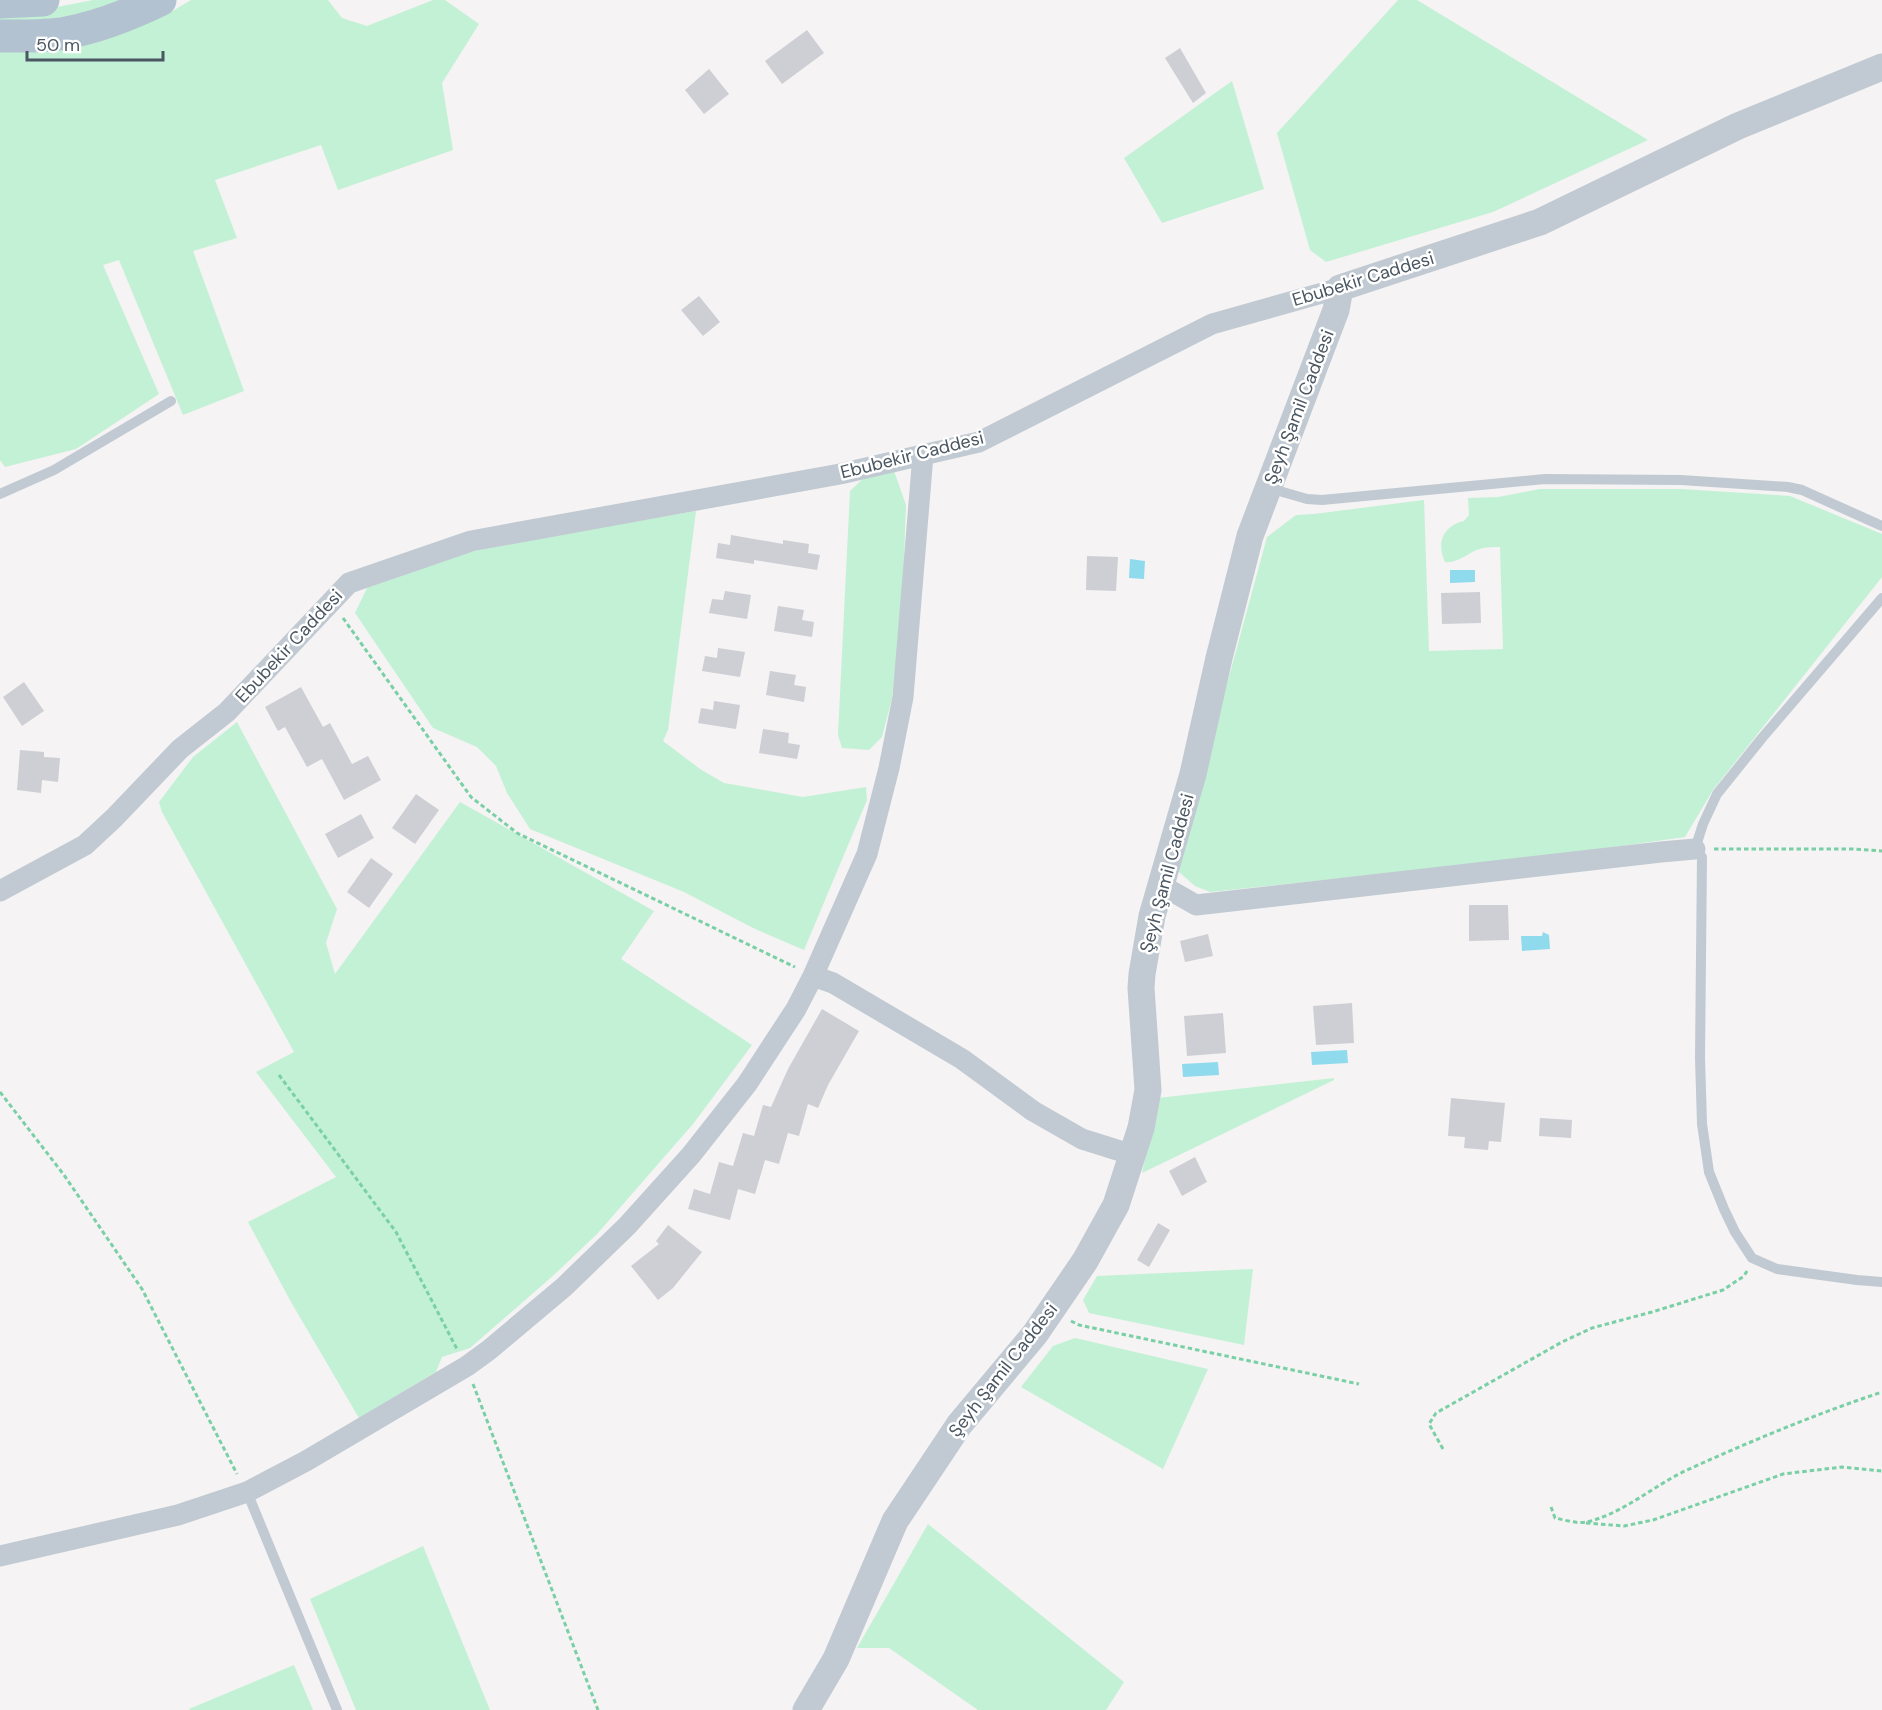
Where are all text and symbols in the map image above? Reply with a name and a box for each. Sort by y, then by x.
scale bar [27,24,164,62]
text: 50 m [36,33,80,57]
street label: Ebubekir Caddesi [1289,246,1437,312]
street label: Şeyh Şamil Caddesi [1258,326,1340,488]
street label: Ebubekir Caddesi [838,426,986,484]
street label: Ebubekir Caddesi [230,584,348,708]
street label: Şeyh Şamil Caddesi [1134,791,1200,955]
street label: Şeyh Şamil Caddesi [943,1298,1063,1442]

